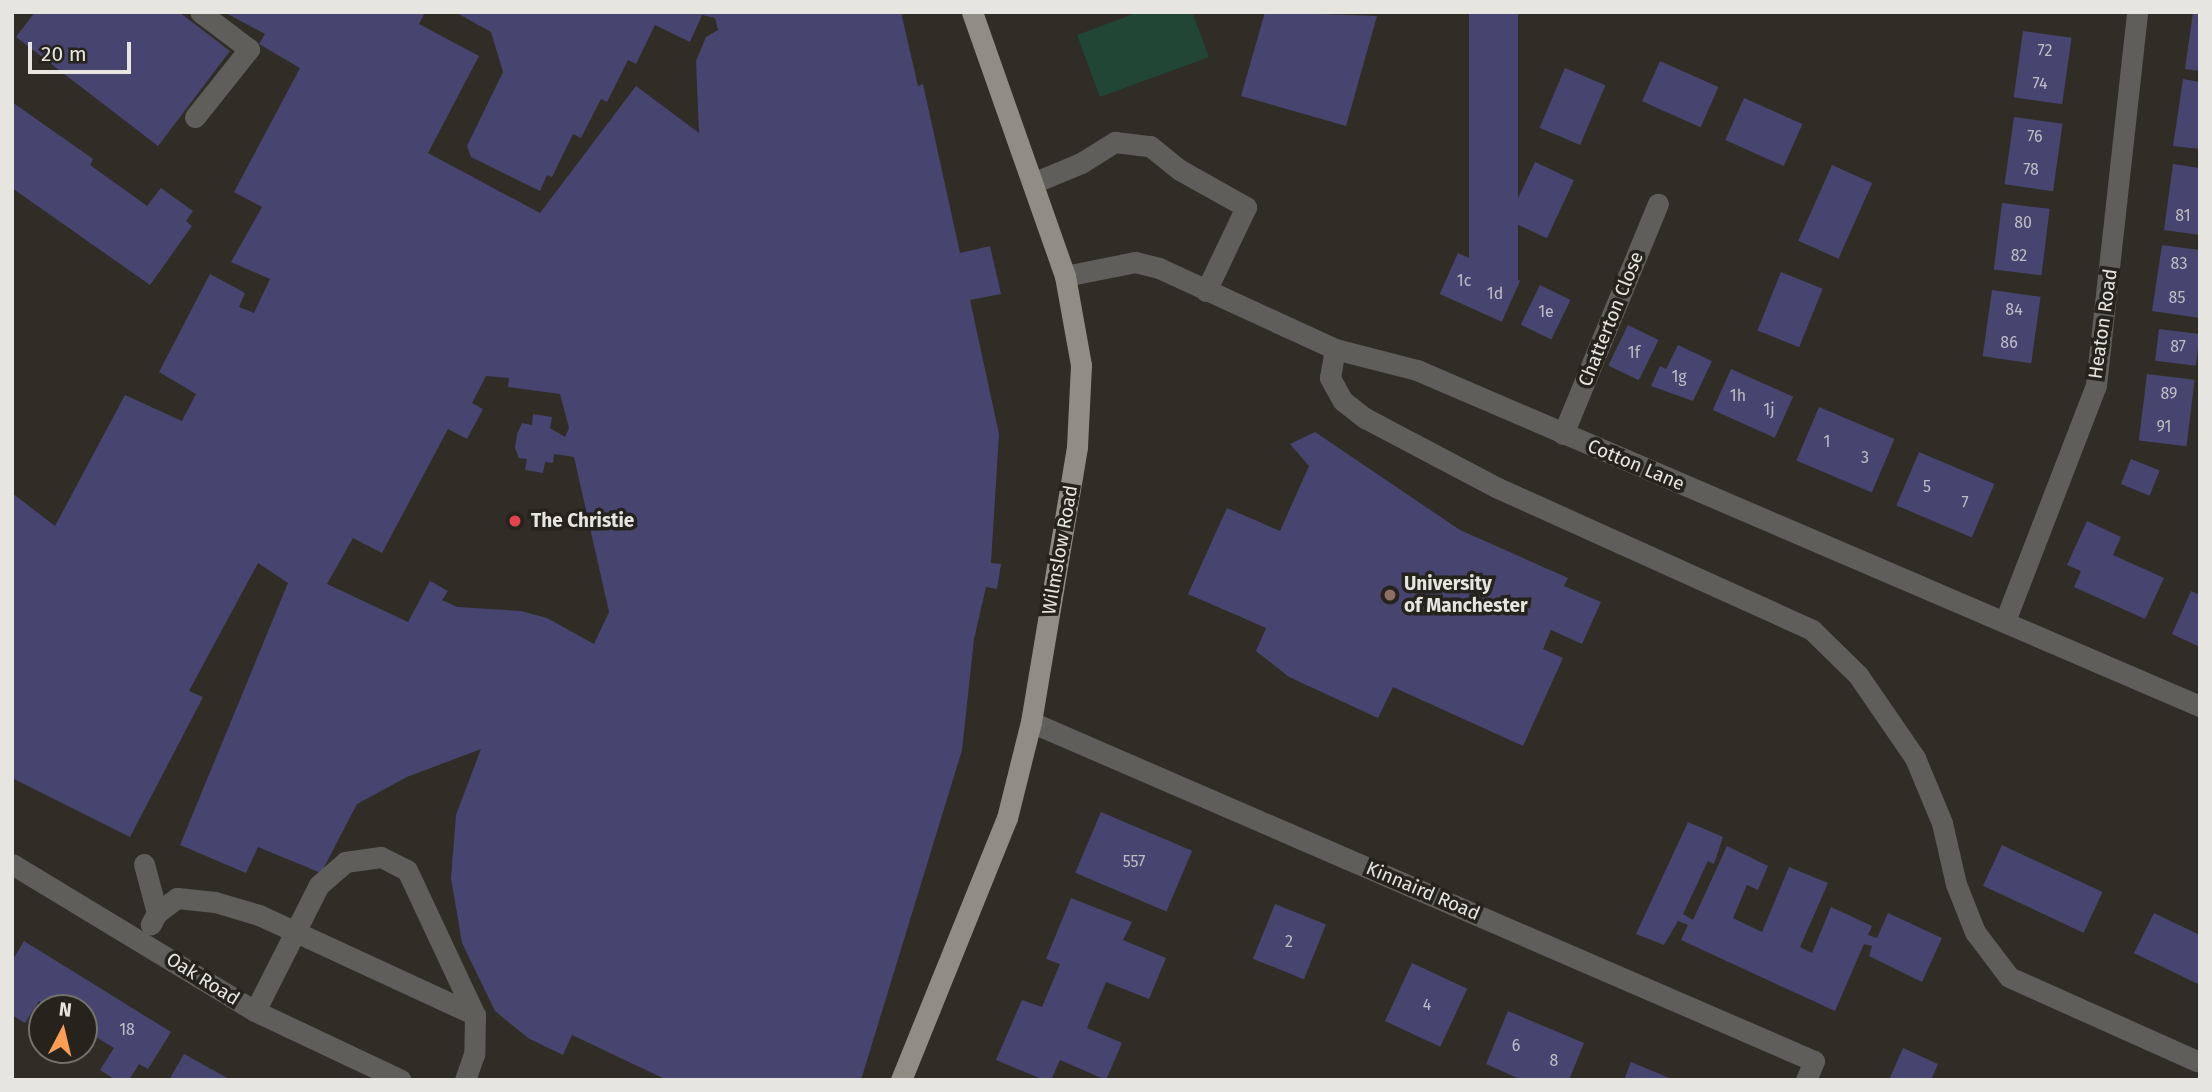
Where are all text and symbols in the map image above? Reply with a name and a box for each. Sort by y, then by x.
scale bar [32,28,135,72]
text: 20 m [41,41,87,67]
house number: 72 [2038,41,2052,61]
house number: 74 [2033,74,2047,94]
house number: 76 [2027,127,2043,147]
house number: 78 [2023,160,2039,180]
house number: 81 [2175,206,2191,226]
house number: 80 [2014,213,2032,233]
house number: 82 [2011,246,2027,266]
street label: Chatterton Close [1574,248,1648,390]
house number: 83 [2171,254,2187,274]
street label: Heaton Road [2084,267,2122,381]
house number: 1c [1457,271,1471,291]
house number: 1d [1487,284,1503,304]
house number: 85 [2169,288,2185,308]
house number: 84 [2005,300,2023,320]
house number: 1e [1538,302,1554,322]
house number: 86 [2000,333,2018,353]
house number: 87 [2170,337,2186,357]
house number: 1f [1628,343,1640,363]
house number: 1g [1671,367,1687,387]
house number: 89 [2161,384,2177,404]
house number: 1h [1730,386,1746,406]
house number: 1j [1763,400,1775,420]
house number: 91 [2156,417,2172,437]
house number: 1 [1824,432,1830,452]
street label: Cotton Lane [1584,434,1688,496]
house number: 3 [1861,448,1869,468]
house number: 5 [1923,477,1931,497]
street label: Wilmslow Road [1037,484,1083,616]
house number: 7 [1961,493,1969,513]
place label: The Christie [531,510,634,532]
marker: The Christie [505,511,525,531]
place label: University of Manchester [1404,573,1527,617]
marker: University of Manchester [1382,587,1398,603]
house number: 557 [1123,852,1145,872]
street label: Kinnaird Road [1363,857,1483,925]
house number: 2 [1285,932,1293,952]
street label: Oak Road [162,948,244,1010]
north arrow [28,994,98,1064]
house number: 4 [1423,995,1431,1015]
text: N [58,997,73,1022]
house number: 18 [119,1020,135,1040]
house number: 6 [1512,1036,1520,1056]
house number: 8 [1550,1051,1558,1071]

